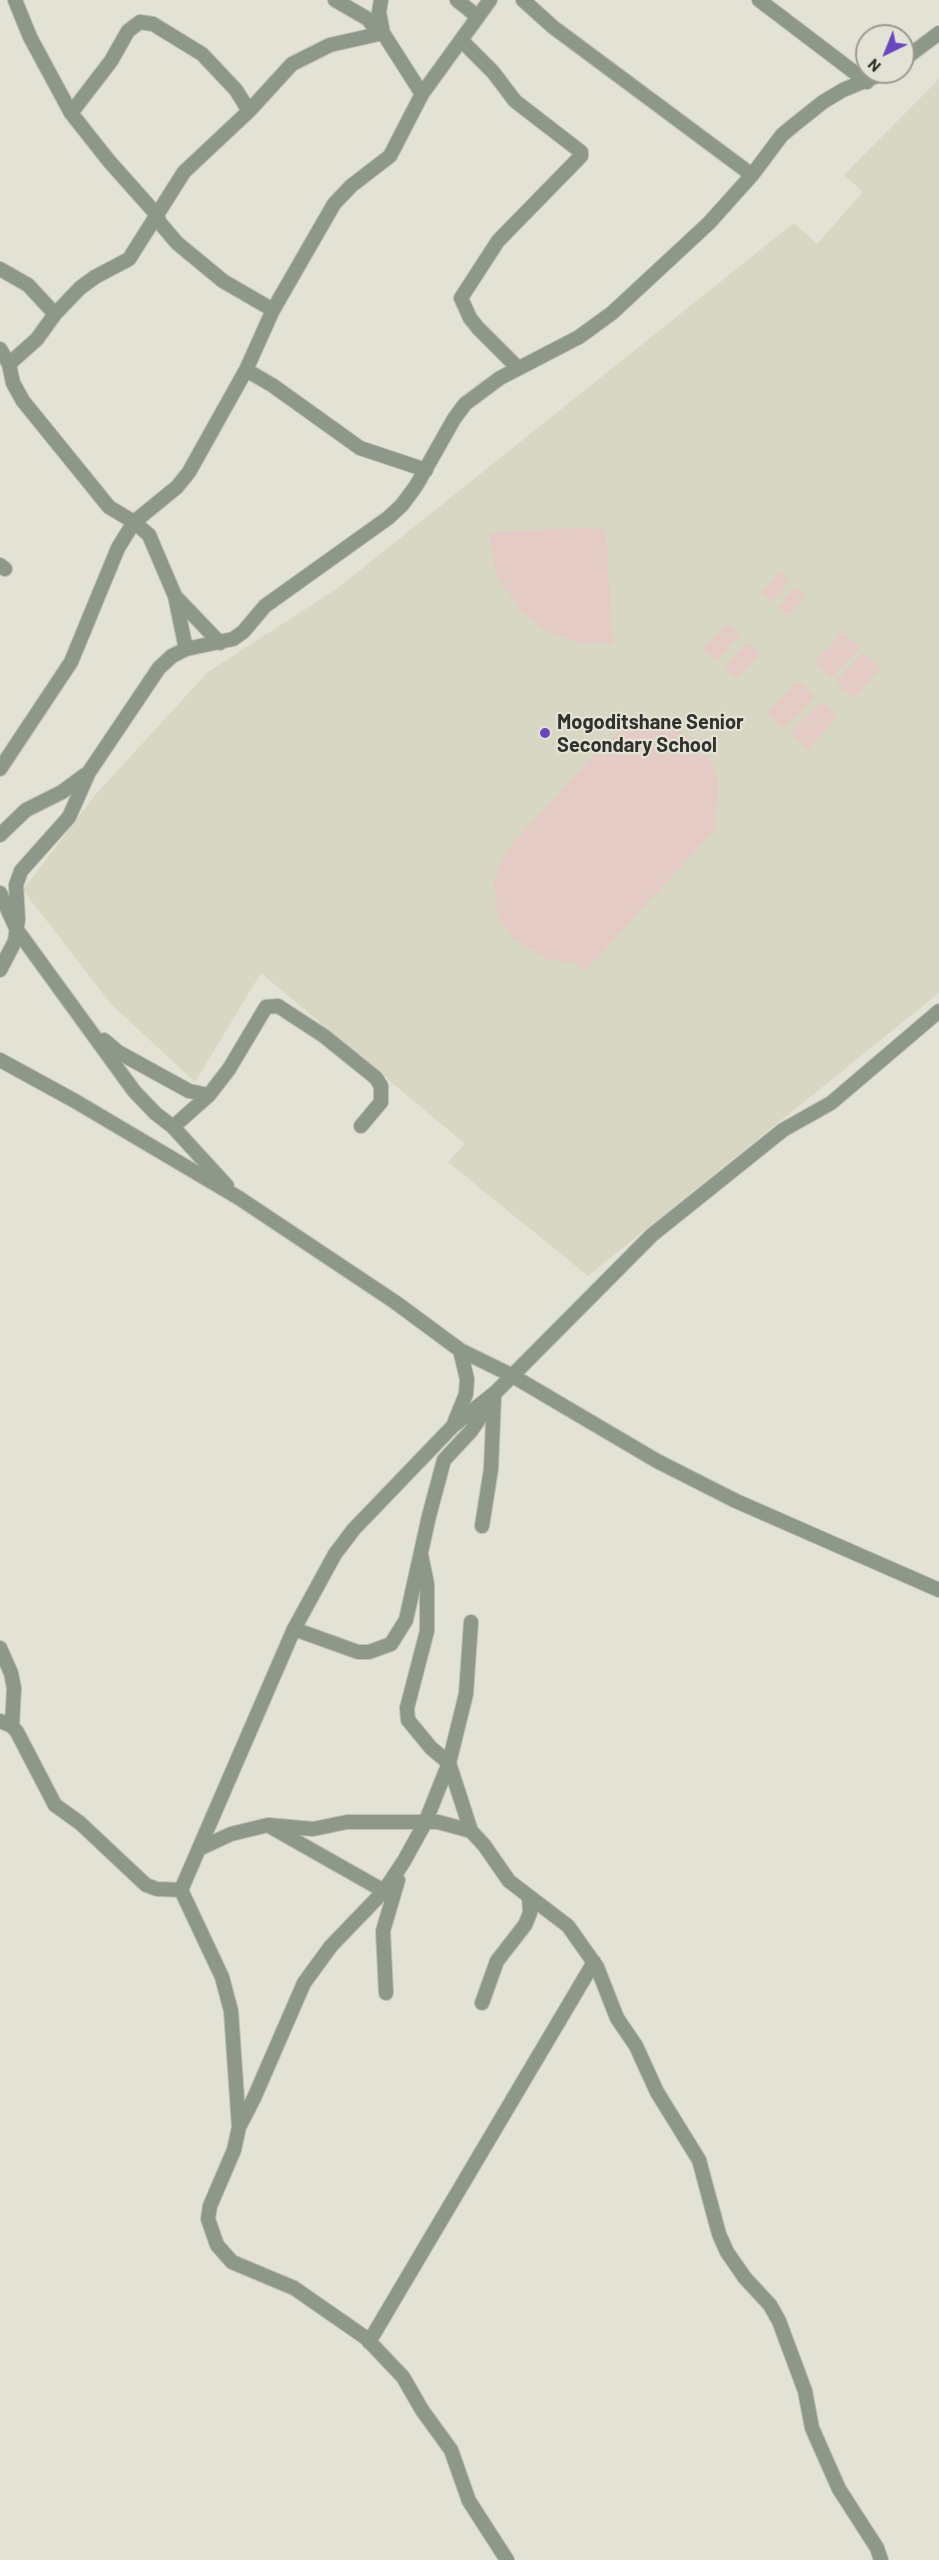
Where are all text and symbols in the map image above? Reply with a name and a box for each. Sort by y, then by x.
north arrow [855,24,915,84]
text: N [863,55,884,77]
place label: Mogoditshane Senior Secondary School [557,710,744,757]
marker: Mogoditshane Senior Secondary School [538,726,552,740]

